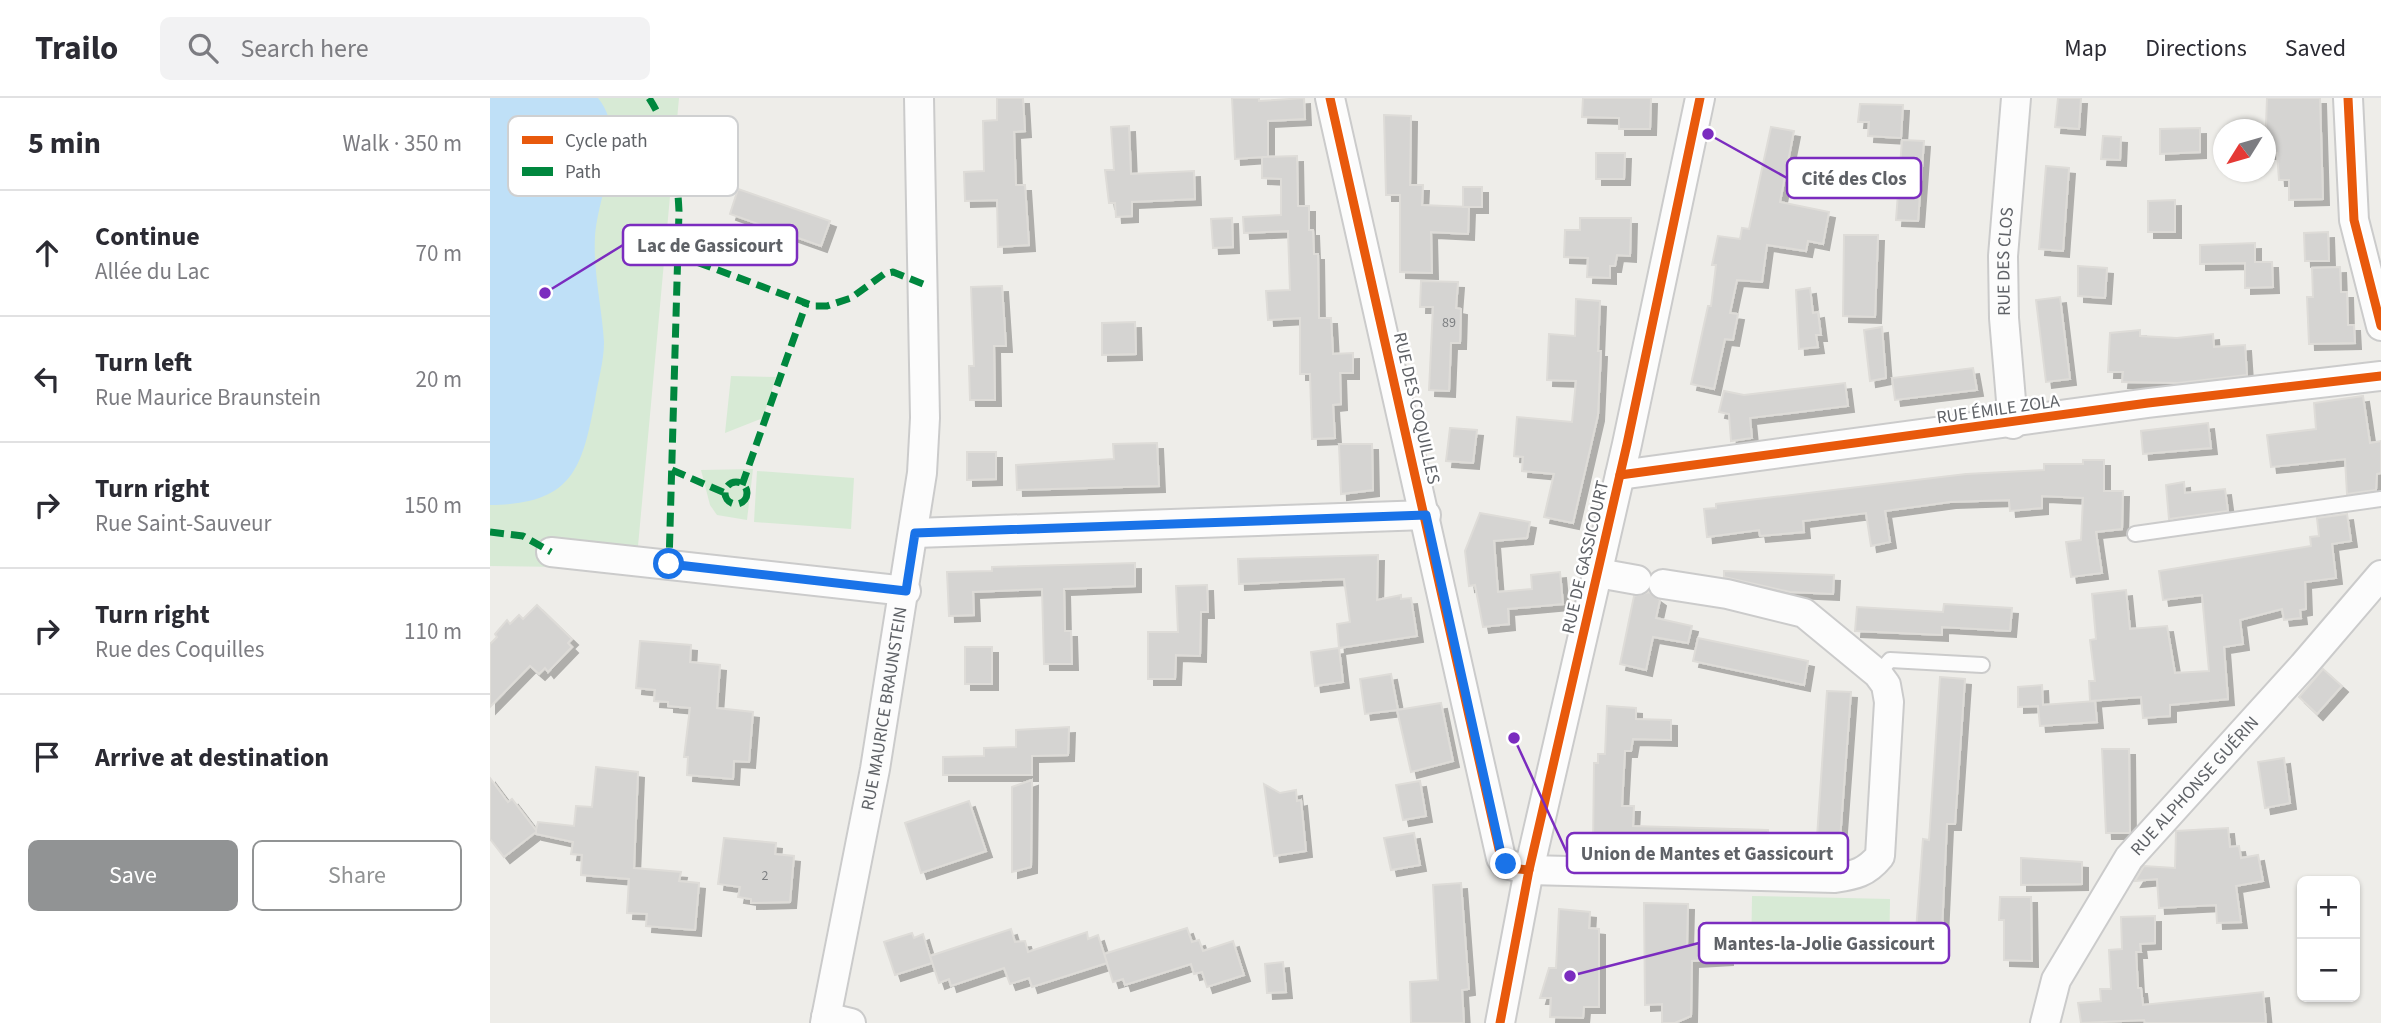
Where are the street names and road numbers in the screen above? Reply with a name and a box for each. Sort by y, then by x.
street label: RUE DES CLOS [1991,206,2020,316]
street label: RUE DES COQUILLES [1387,330,1446,487]
street label: RUE ÉMILE ZOLA [1935,388,2061,430]
street label: RUE DE GASSICOURT [1556,478,1615,636]
street label: RUE MAURICE BRAUNSTEIN [855,605,914,813]
street label: RUE ALPHONSE GUÉRIN [2125,711,2265,861]

